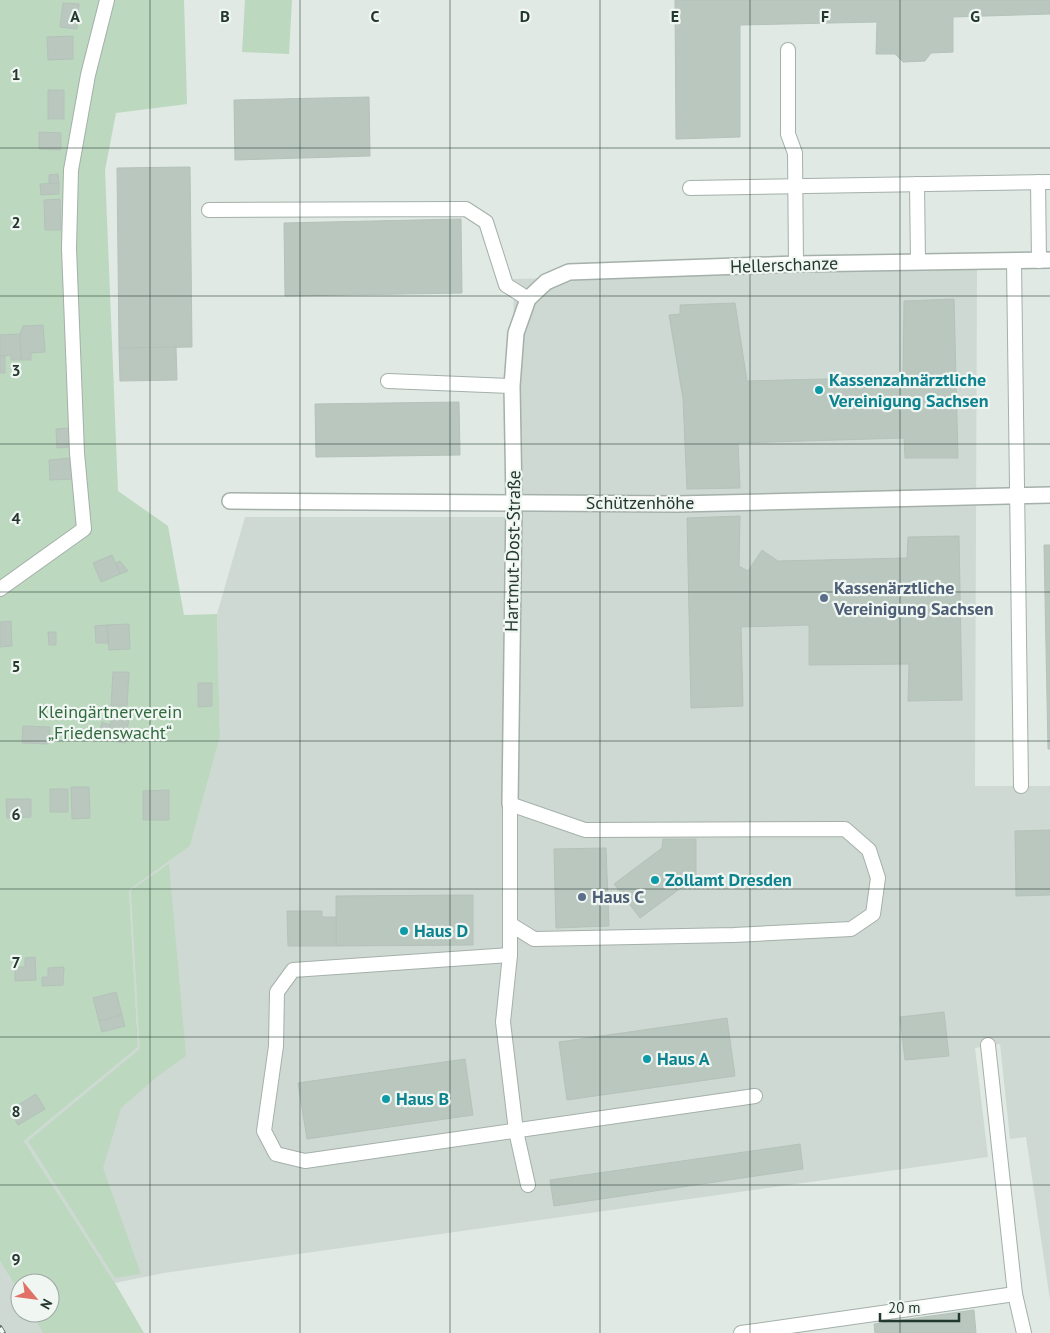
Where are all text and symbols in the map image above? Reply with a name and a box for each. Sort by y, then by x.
text: A [70,6,80,26]
text: B [220,6,230,26]
text: C [371,6,380,26]
text: D [520,6,530,26]
text: E [671,6,679,26]
text: F [821,6,829,26]
text: G [970,6,980,26]
text: 1 [11,64,21,84]
text: 2 [11,212,21,232]
street label: Hellerschanze [729,251,838,278]
text: 3 [11,360,21,380]
place label: Kassenzahnärztliche Vereinigung Sachsen [828,368,989,412]
marker: Kassenzahnärztliche Vereinigung Sachsen [813,384,825,396]
street label: Hartmut-Dost-Straße [500,470,525,632]
street label: Schützenhöhe [586,491,694,514]
text: 4 [11,508,21,528]
place label: Kassenärztliche Vereinigung Sachsen [833,576,994,620]
marker: Kassenärztliche Vereinigung Sachsen [818,592,830,604]
text: 5 [11,656,21,676]
park label: Kleingärtnerverein „Friedenswacht“ [38,700,182,744]
text: 6 [11,804,21,824]
place label: Zollamt Dresden [665,868,792,891]
marker: Zollamt Dresden [649,874,661,886]
place label: Haus C [592,885,644,908]
marker: Haus C [576,891,588,903]
place label: Haus D [414,919,468,942]
marker: Haus D [398,925,410,937]
text: 7 [11,952,21,972]
place label: Haus A [657,1047,710,1070]
marker: Haus A [641,1053,653,1065]
place label: Haus B [396,1087,449,1110]
marker: Haus B [380,1093,392,1105]
text: 8 [11,1101,21,1121]
text: 9 [11,1249,21,1269]
north arrow [10,1273,60,1323]
scale bar [880,1290,959,1322]
text: N [36,1296,56,1313]
text: 20 m [888,1298,921,1317]

